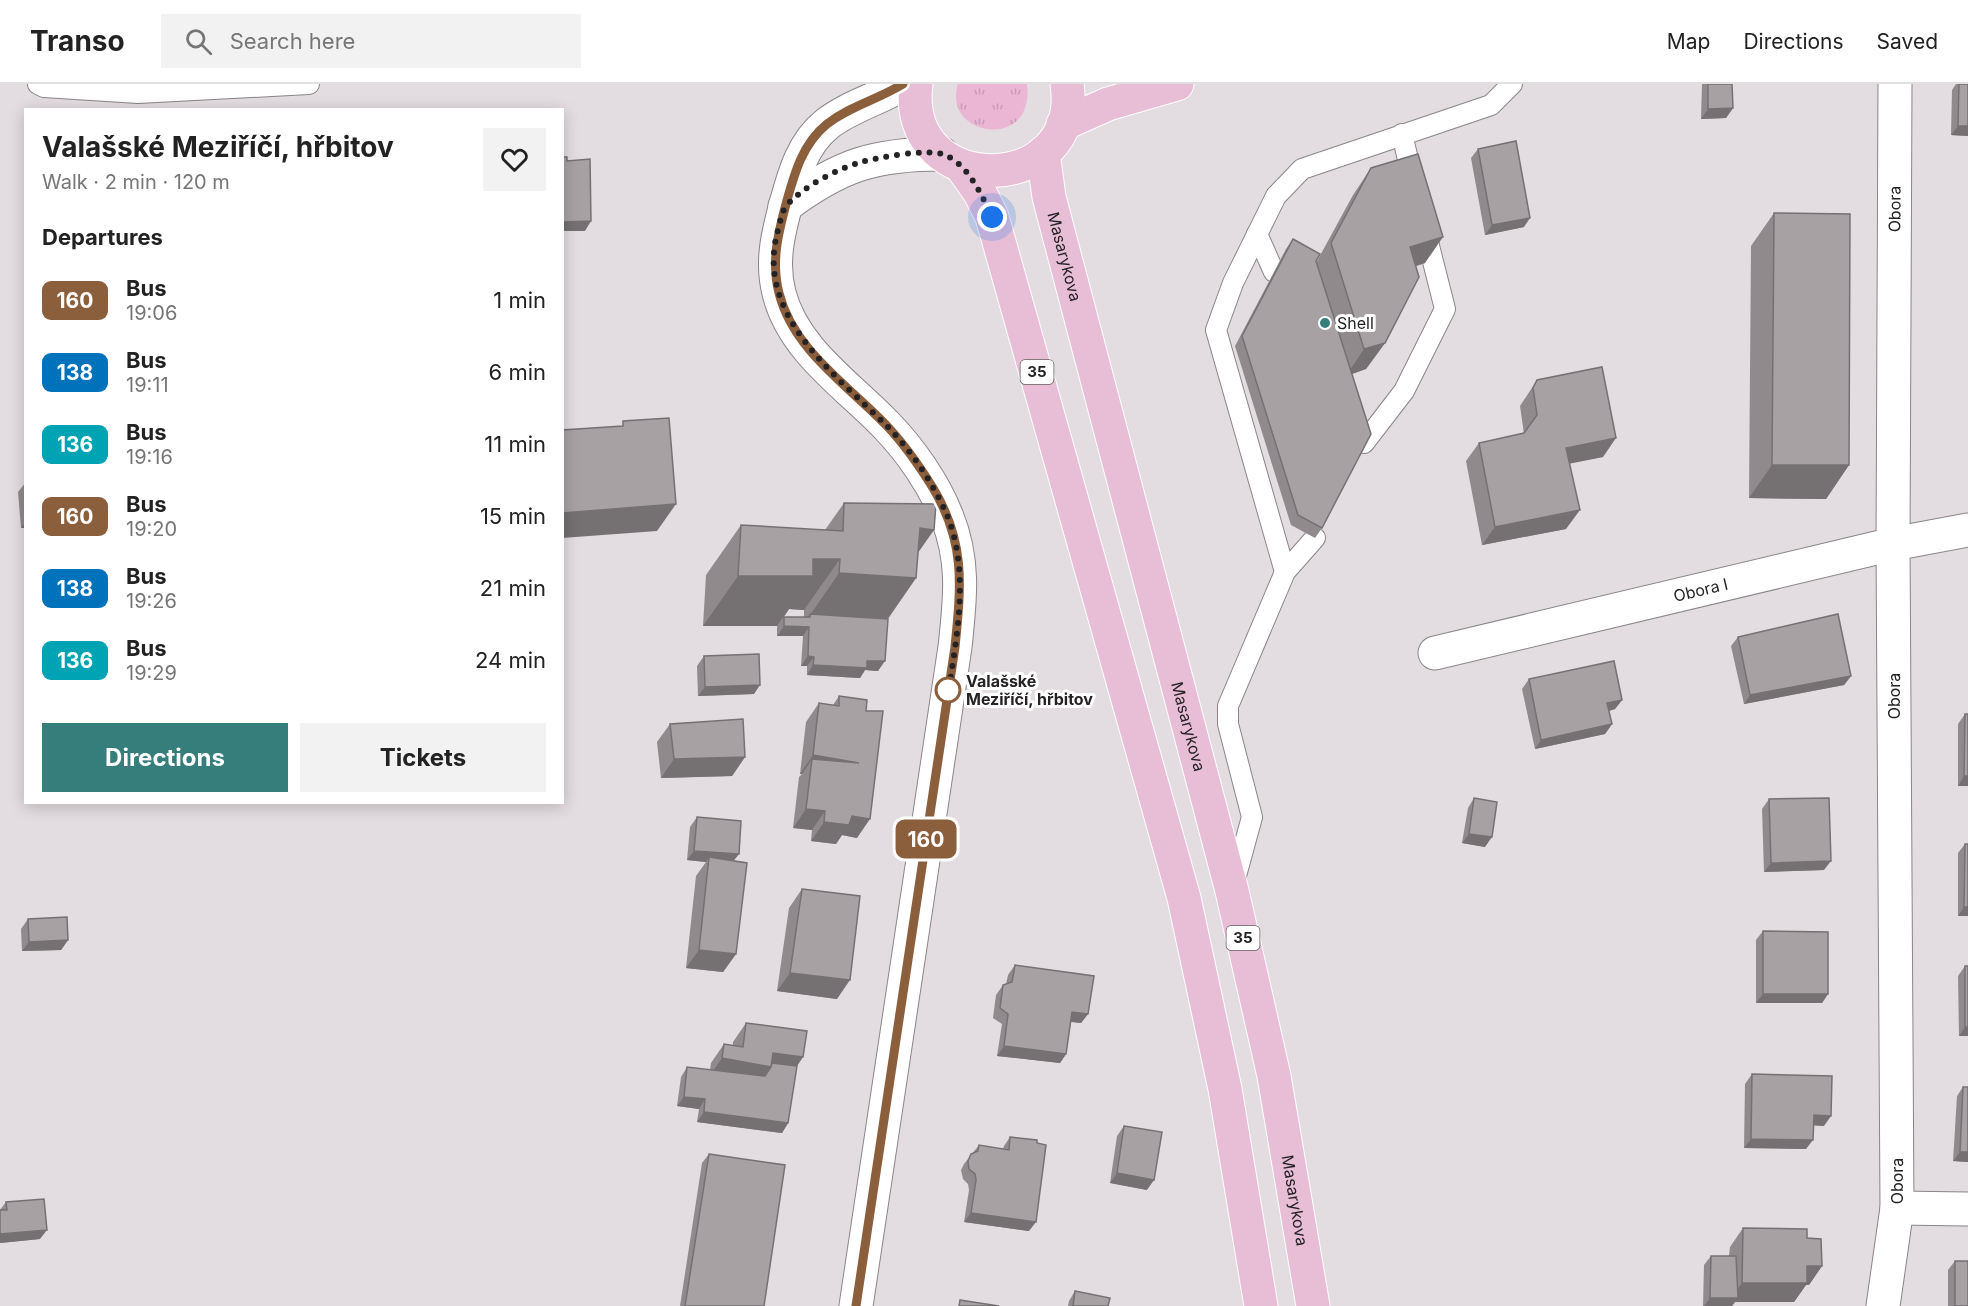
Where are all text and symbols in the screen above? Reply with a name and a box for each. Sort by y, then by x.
search box [161,14,581,68]
text: Transo [30,24,125,58]
icon: search [182,25,215,58]
text: Search here [230,28,355,54]
text: Map [1667,29,1710,54]
text: Directions [1743,29,1844,54]
text: Saved [1877,29,1938,54]
button: heart [483,128,546,191]
text: Valašské Meziříčí, hřbitov [42,130,394,164]
text: Walk · 2 min · 120 m [42,170,230,194]
street label: Obora [1884,186,1905,232]
your location [977,202,1007,232]
street label: Masarykova [1043,210,1086,304]
text: Departures [42,224,163,250]
text: Bus [126,275,167,301]
text: 1 min [493,287,546,313]
text: 160 [57,288,93,313]
text: 19:06 [126,301,177,325]
place label: Shell [1337,313,1374,333]
marker: Shell [1318,316,1332,330]
text: Bus [126,347,167,373]
text: 6 min [489,359,546,385]
text: 138 [57,360,93,385]
road number: 35 [1020,360,1054,384]
text: 19:11 [126,373,169,397]
text: Bus [126,419,167,445]
text: 11 min [484,431,546,457]
text: 136 [57,432,93,457]
text: 19:16 [126,445,173,469]
text: Bus [126,491,167,517]
text: 15 min [480,503,546,529]
text: 160 [57,504,93,529]
text: 19:20 [126,517,177,541]
text: Bus [126,563,167,589]
street label: Obora I [1671,574,1730,606]
text: 21 min [480,575,546,601]
text: 138 [57,576,93,601]
text: 19:26 [126,589,177,613]
text: Bus [126,635,167,661]
text: 24 min [475,647,546,673]
text: 136 [57,648,93,673]
text: 19:29 [126,661,177,685]
place label: Valašské Meziříčí, hřbitov [966,671,1093,709]
street label: Obora [1884,673,1904,719]
marker: Valašské Meziříčí, hřbitov [935,677,961,703]
street label: Masarykova [1167,680,1210,773]
button: Directions [42,723,288,792]
button: Tickets [300,723,546,792]
line badge: 160 [892,820,960,858]
text: 160 [908,827,944,852]
road number: 35 [1226,926,1260,950]
street label: Masarykova [1278,1153,1313,1247]
street label: Obora [1887,1158,1907,1204]

